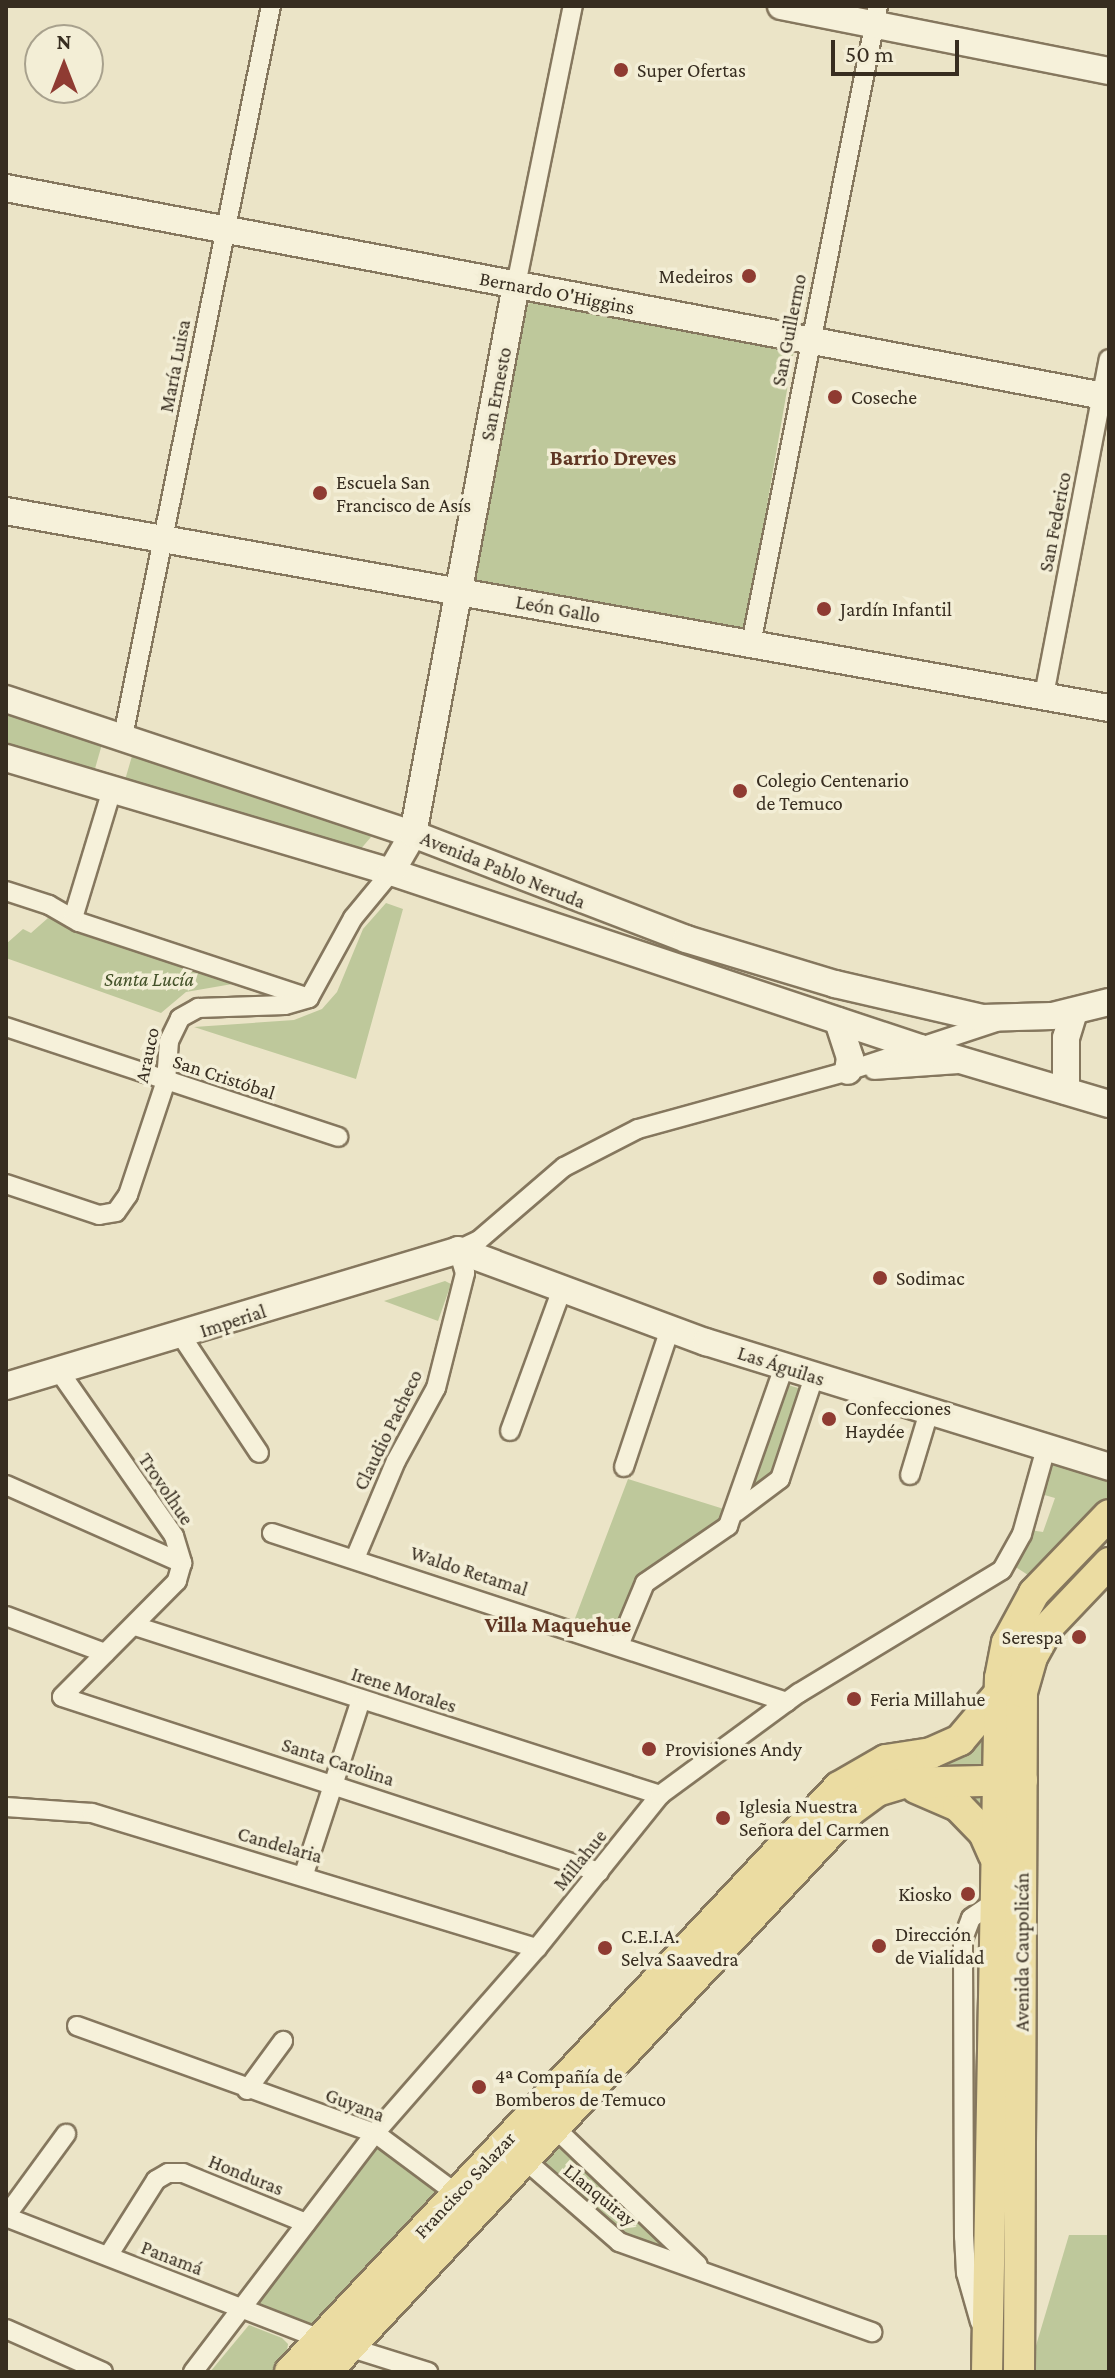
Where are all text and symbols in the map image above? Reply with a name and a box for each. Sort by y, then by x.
north arrow [24,24,104,104]
scale bar [835,24,963,74]
text: N [57,29,72,54]
text: 50 m [845,40,894,67]
place label: Super Ofertas [637,58,746,82]
marker: Super Ofertas [612,61,630,79]
place label: Medeiros [659,264,733,288]
street label: Bernardo O'Higgins [478,266,636,320]
marker: Medeiros [740,267,758,285]
street label: San Guillermo [766,272,812,388]
street label: María Luisa [154,318,196,414]
street label: San Ernesto [475,345,517,443]
place label: Coseche [851,385,917,409]
marker: Coseche [826,388,844,406]
district label: Barrio Dreves [550,445,676,471]
place label: Escuela San Francisco de Asís [336,470,471,517]
street label: San Federico [1034,470,1076,574]
marker: Escuela San Francisco de Asís [311,484,329,502]
street label: León Gallo [514,590,602,628]
place label: Jardín Infantil [840,597,952,621]
marker: Jardín Infantil [815,600,833,618]
place label: Colegio Centenario de Temuco [756,768,909,815]
marker: Colegio Centenario de Temuco [731,782,749,800]
street label: Avenida Pablo Neruda [417,826,589,914]
park label: Santa Lucía [104,967,194,991]
street label: Arauco [129,1025,165,1085]
street label: San Cristóbal [170,1049,278,1105]
place label: Sodimac [896,1266,965,1290]
marker: Sodimac [871,1269,889,1287]
street label: Imperial [197,1299,269,1343]
street label: Las Águilas [735,1341,827,1391]
street label: Claudio Pacheco [348,1366,428,1494]
place label: Confecciones Haydée [845,1396,951,1443]
marker: Confecciones Haydée [820,1410,838,1428]
street label: Trovolhue [133,1448,199,1530]
street label: Waldo Retamal [407,1541,531,1601]
district label: Villa Maquehue [485,1612,631,1638]
place label: Serespa [1002,1625,1063,1649]
marker: Serespa [1070,1628,1088,1646]
street label: Irene Morales [348,1662,460,1718]
place label: Feria Millahue [870,1687,985,1711]
marker: Feria Millahue [845,1690,863,1708]
street label: Santa Carolina [279,1733,397,1791]
place label: Provisiones Andy [665,1737,802,1761]
marker: Provisiones Andy [640,1740,658,1758]
place label: Iglesia Nuestra Señora del Carmen [739,1794,890,1841]
marker: Iglesia Nuestra Señora del Carmen [714,1809,732,1827]
street label: Candelaria [235,1821,325,1869]
street label: Millahue [548,1825,612,1895]
street label: Avenida Caupolicán [1010,1872,1034,2032]
place label: Kiosko [898,1882,952,1906]
marker: Kiosko [959,1885,977,1903]
place label: Dirección de Vialidad [895,1922,984,1969]
place label: C.E.I.A. Selva Saavedra [621,1924,739,1971]
marker: Dirección de Vialidad [870,1937,888,1955]
marker: C.E.I.A. Selva Saavedra [596,1939,614,1957]
place label: 4ª Compañía de Bomberos de Temuco [495,2064,666,2111]
marker: 4ª Compañía de Bomberos de Temuco [470,2078,488,2096]
street label: Guyana [322,2083,388,2127]
street label: Francisco Salazar [409,2126,521,2244]
street label: Honduras [205,2149,287,2201]
street label: Llanquiray [559,2158,641,2232]
street label: Panamá [138,2235,206,2281]

